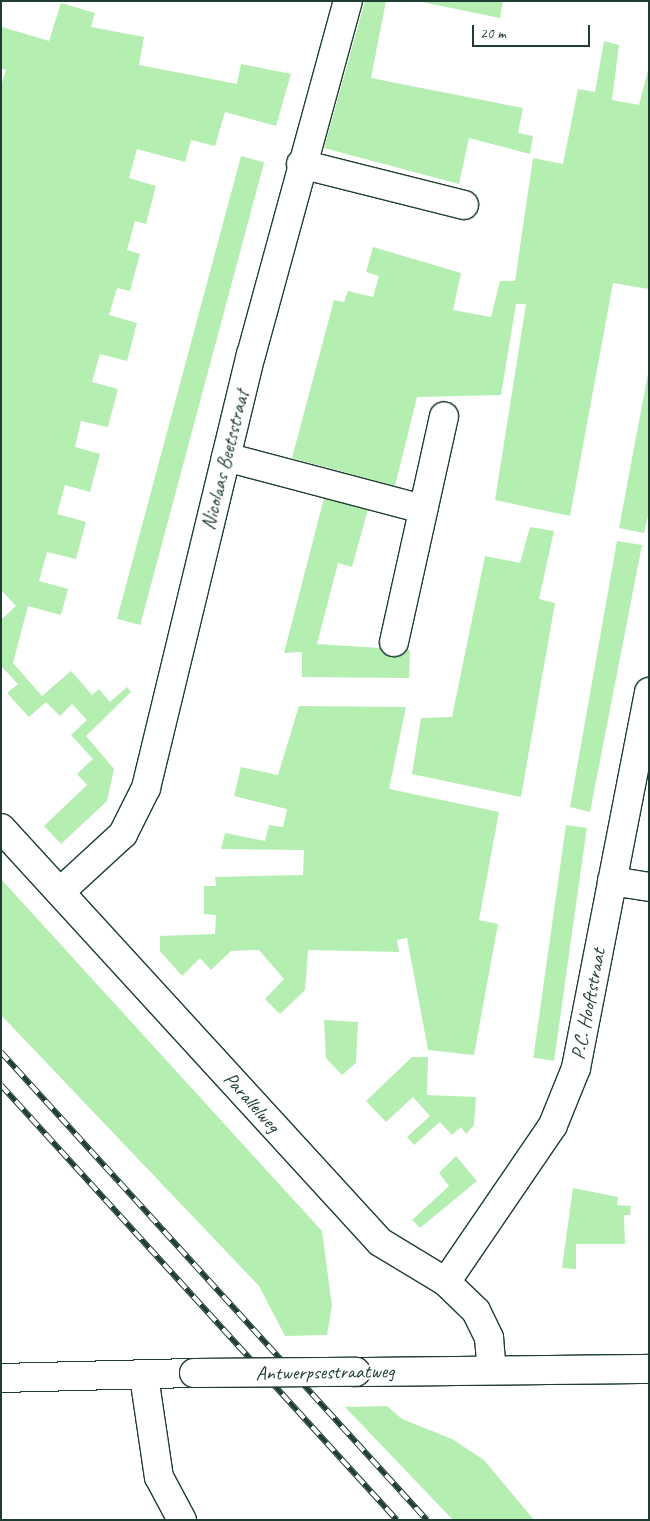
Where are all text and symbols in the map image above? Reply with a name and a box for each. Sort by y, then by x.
scale bar [475,15,592,47]
text: 20 m [480,24,506,43]
street label: Nicolaas Beetsstraat [196,388,254,532]
street label: P.C. Hooftstraat [565,946,611,1062]
street label: Parallelweg [219,1067,285,1137]
street label: Antwerpsestraatweg [256,1359,394,1385]

